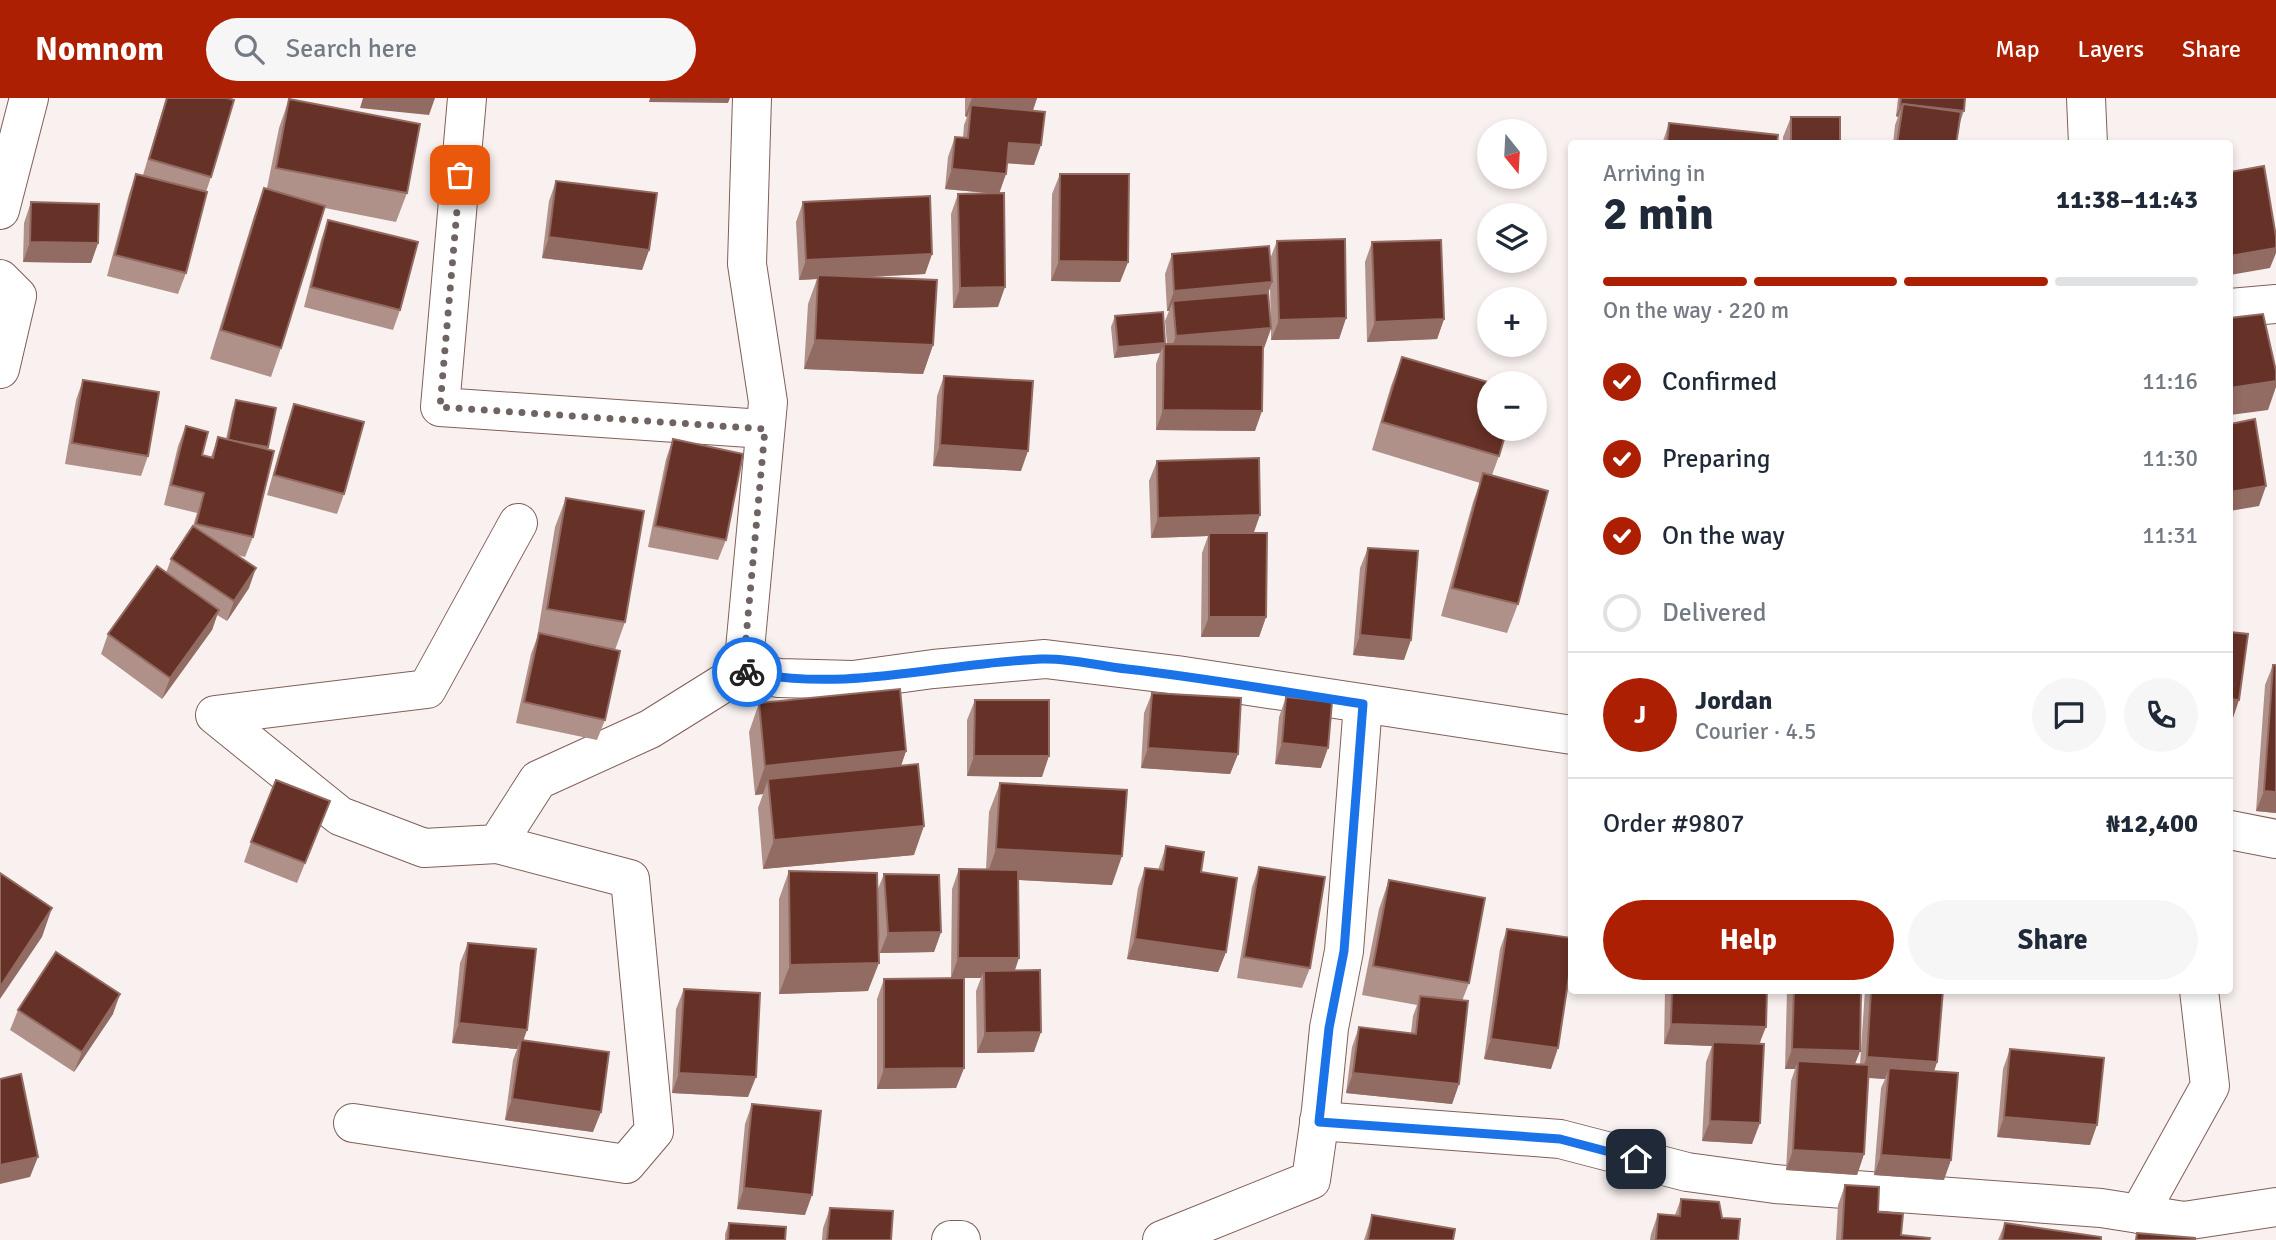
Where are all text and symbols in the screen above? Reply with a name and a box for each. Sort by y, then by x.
search box [206,18,696,81]
text: Nomnom [35,29,164,70]
icon: search [230,30,268,68]
text: Search here [286,33,417,65]
text: Map [1995,34,2040,64]
text: Layers [2078,34,2144,64]
text: Share [2182,34,2241,64]
north arrow [1477,119,1547,189]
map controls [1477,119,1547,441]
pin [430,145,490,205]
icon: bag [441,156,479,194]
text: Arriving in [1603,159,1705,188]
text: 11:38–11:43 [2056,184,2198,216]
text: 2 min [1603,186,1714,242]
button: layers [1477,203,1547,273]
button: + [1477,287,1547,357]
text: On the way · 220 m [1603,296,1789,325]
icon: check [1603,363,1641,401]
text: Confirmed [1662,366,1777,398]
text: 11:16 [2142,367,2198,396]
button: − [1477,371,1547,441]
icon: check [1603,440,1641,478]
text: Preparing [1662,443,1770,475]
text: 11:30 [2142,444,2198,473]
icon: check [1603,517,1641,555]
text: On the way [1662,520,1785,552]
text: 11:31 [2142,521,2198,550]
text: Delivered [1662,597,1767,629]
courier [712,637,782,707]
icon: bike [728,653,766,691]
button: chat [2032,678,2106,752]
button: phone [2124,678,2198,752]
text: Jordan [1695,685,1772,717]
text: J [1634,699,1646,731]
text: Courier · 4.5 [1695,717,1816,746]
text: Order #9807 [1603,808,1744,840]
text: ₦12,400 [2106,808,2198,840]
button: Help [1603,900,1894,980]
button: Share [1908,900,2198,980]
pin [1606,1129,1666,1189]
icon: home [1617,1140,1655,1178]

